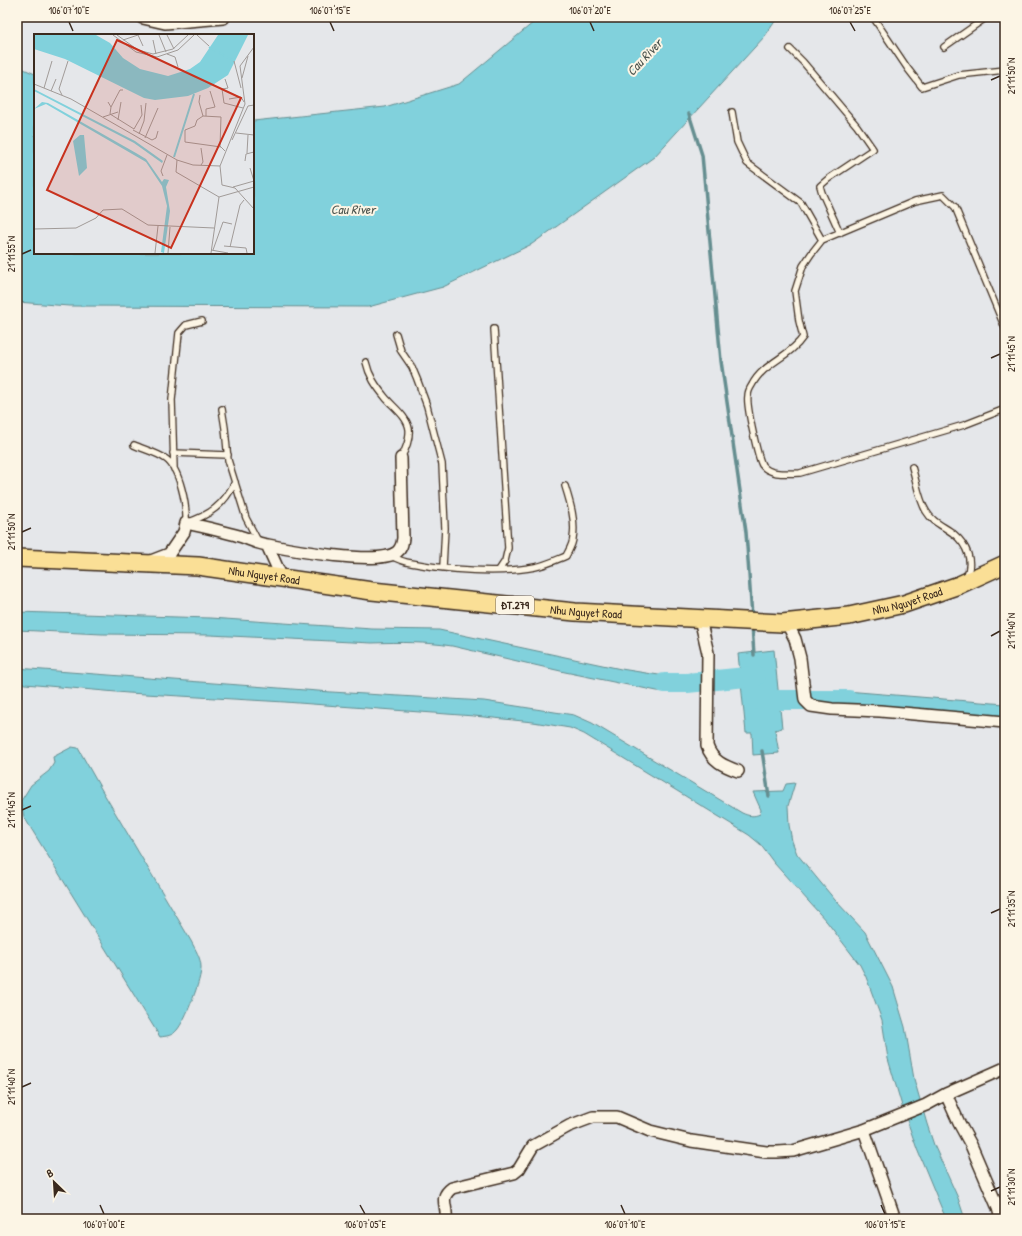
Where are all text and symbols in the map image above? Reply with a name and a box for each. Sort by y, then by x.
text: 106°07'10"E [48,4,90,17]
text: 106°07'15"E [310,4,351,17]
text: 106°07'20"E [569,4,612,17]
text: 106°07'25"E [829,4,872,17]
water label: Cau River [622,33,667,79]
inset map [34,34,254,254]
text: 21°11'50"N [1005,58,1018,94]
water label: Cau River [331,200,377,218]
text: 21°11'55"N [5,236,18,272]
text: 21°11'45"N [1005,336,1018,372]
text: 21°11'50"N [5,514,18,550]
street label: Nhu Nguyet Road [227,561,301,589]
street label: Nhu Nguyet Road [871,582,945,619]
road number: ĐT.279 [496,596,534,614]
street label: Nhu Nguyet Road [549,600,623,622]
text: 21°11'40"N [1005,613,1018,649]
text: 21°11'45"N [5,792,18,828]
text: 21°11'35"N [1005,891,1018,927]
text: 21°11'40"N [5,1069,18,1105]
north arrow [34,1162,74,1202]
text: B [44,1165,56,1180]
text: 21°11'30"N [1005,1169,1018,1205]
text: 106°07'00"E [83,1218,126,1231]
text: 106°07'05"E [344,1218,386,1231]
text: 106°07'10"E [604,1218,646,1231]
text: 106°07'15"E [865,1218,906,1231]

